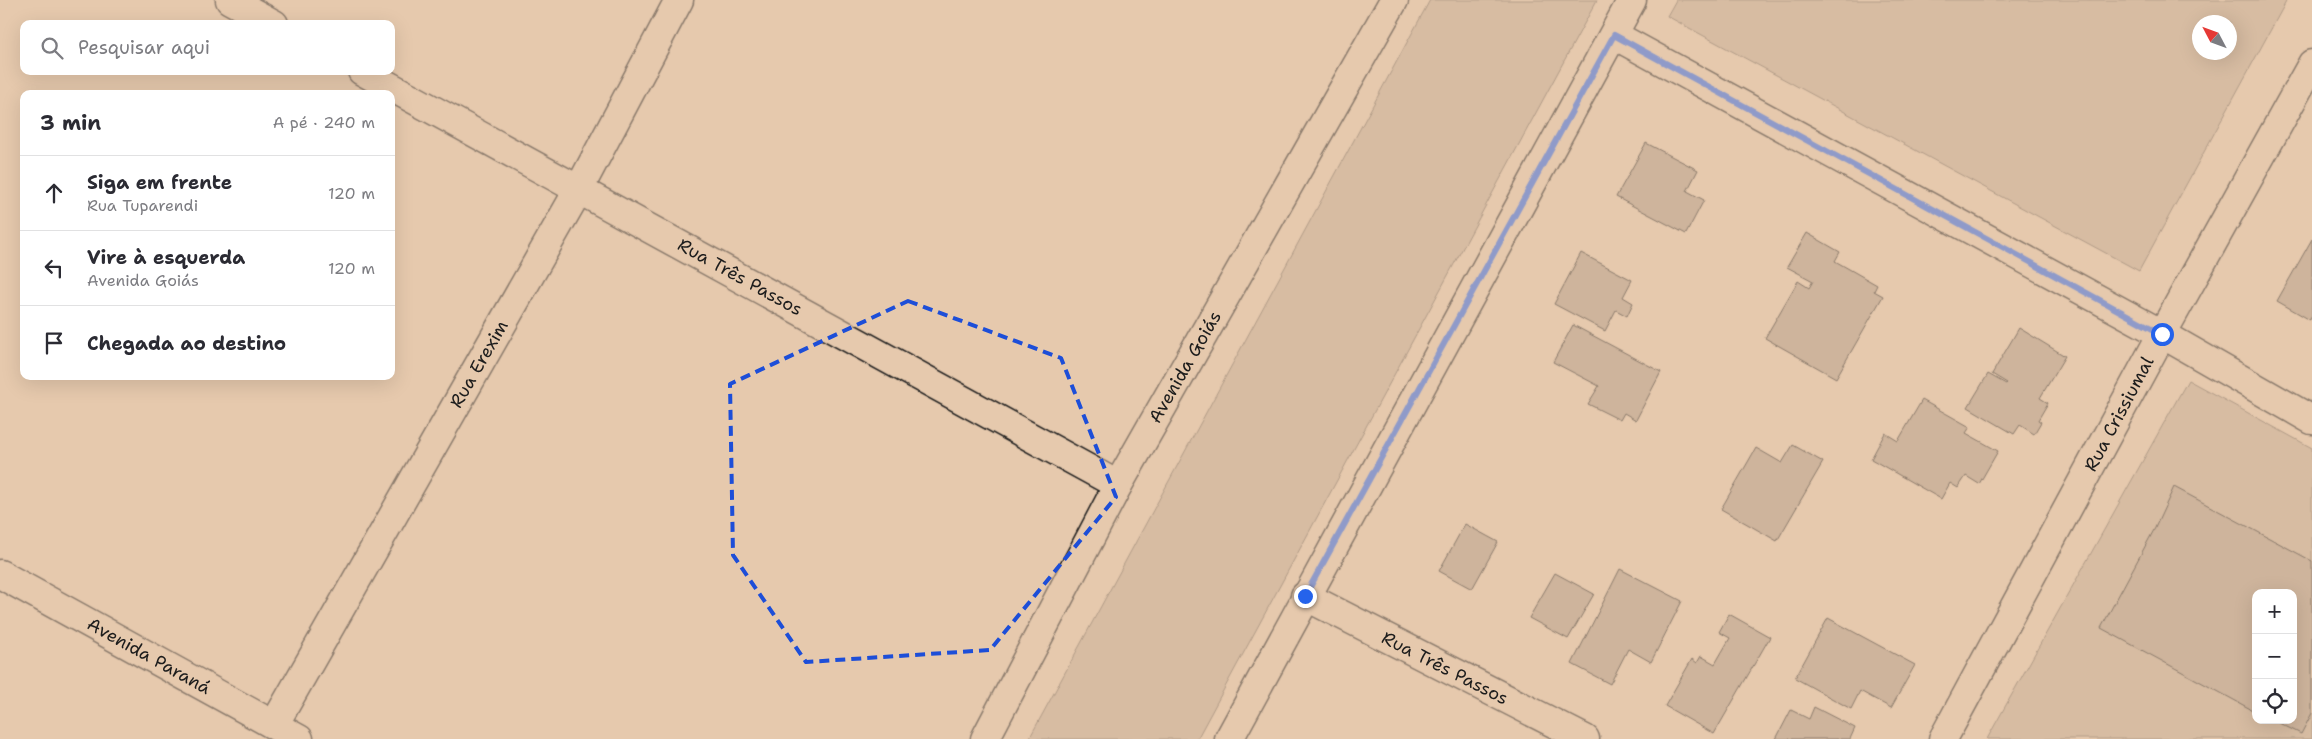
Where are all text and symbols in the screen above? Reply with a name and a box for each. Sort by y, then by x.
north arrow [2192,15,2237,60]
search box [20,20,395,75]
icon: search [38,34,66,62]
text: Pesquisar aqui [78,35,210,60]
text: 3 min [40,109,101,137]
text: A pé · 240 m [273,112,375,133]
text: Siga em frente [87,170,232,195]
icon: ahead [40,179,68,207]
text: 120 m [328,183,375,204]
text: Rua Tuparendi [87,195,198,216]
street label: Rua Três Passos [673,233,807,321]
text: Vire à esquerda [87,245,245,270]
icon: left [40,254,68,282]
text: 120 m [328,258,375,279]
text: Avenida Goiás [87,270,199,291]
street label: Avenida Goiás [1143,306,1227,428]
street label: Rua Erexim [444,316,514,412]
route start [2151,323,2174,346]
icon: arrive [40,329,68,357]
text: Chegada ao destino [87,331,286,356]
street label: Rua Crissiumal [2079,352,2160,476]
route end [1294,585,1317,608]
map controls [2252,589,2297,724]
button: + [2252,589,2297,634]
street label: Avenida Paraná [83,612,215,700]
street label: Rua Três Passos [1378,626,1512,710]
button: − [2252,634,2297,679]
button: locate [2252,679,2297,724]

